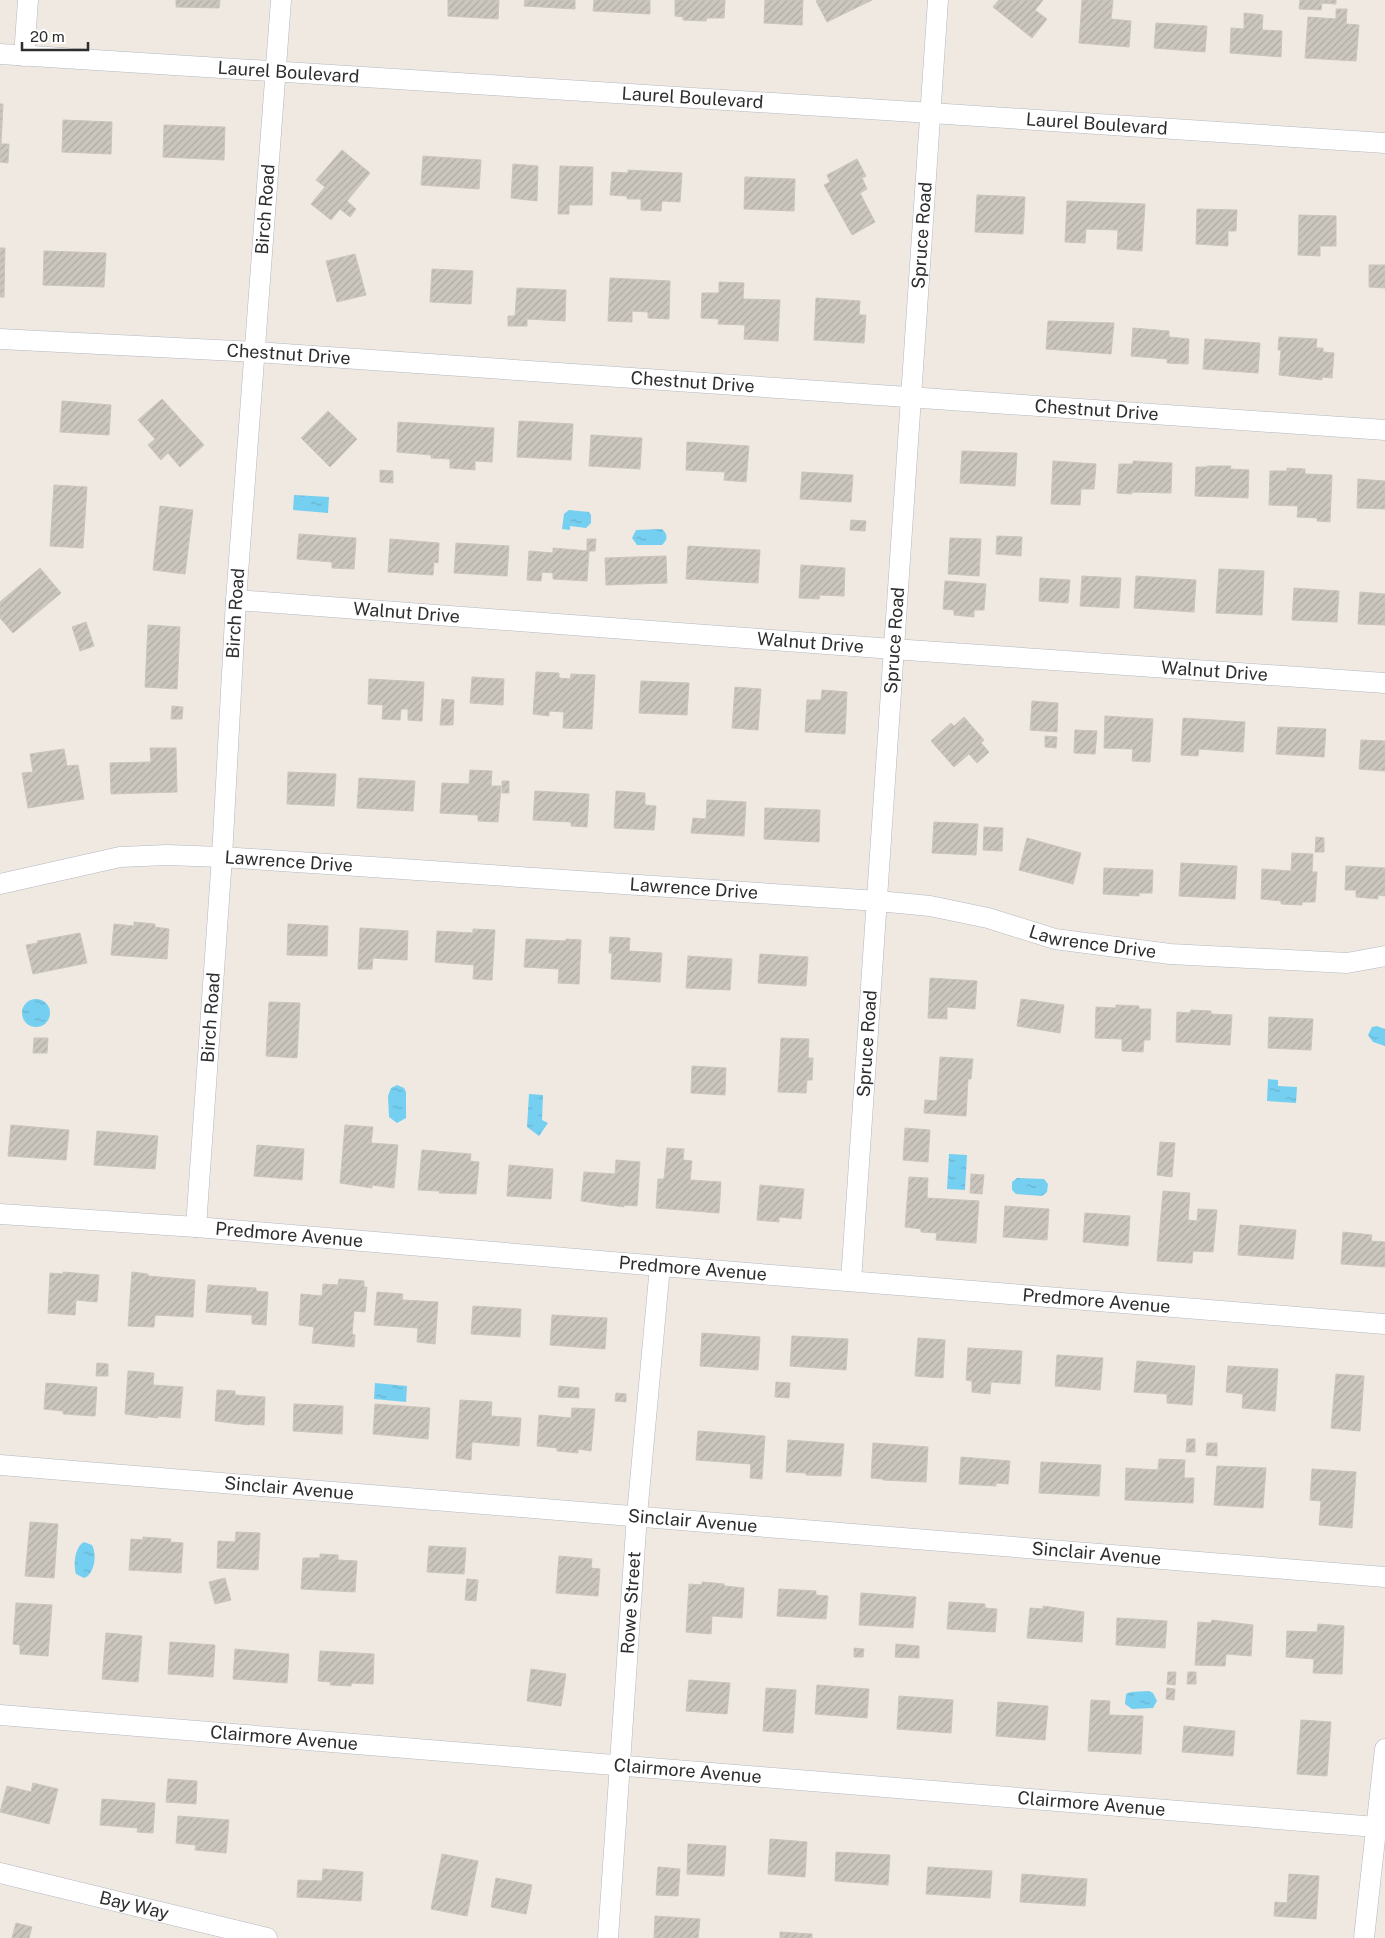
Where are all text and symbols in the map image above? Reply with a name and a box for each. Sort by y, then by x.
scale bar [22,20,89,52]
text: 20 m [30,28,65,45]
street label: Laurel Boulevard [217,57,360,87]
street label: Laurel Boulevard [621,82,764,112]
street label: Laurel Boulevard [1025,108,1168,139]
street label: Birch Road [251,163,279,255]
street label: Spruce Road [907,181,936,290]
street label: Chestnut Drive [226,340,351,369]
street label: Chestnut Drive [630,367,755,396]
street label: Chestnut Drive [1034,395,1159,424]
street label: Birch Road [222,567,248,659]
street label: Spruce Road [880,586,908,695]
street label: Walnut Drive [352,598,461,627]
street label: Walnut Drive [756,628,865,657]
street label: Walnut Drive [1160,657,1269,685]
street label: Lawrence Drive [224,846,354,876]
street label: Lawrence Drive [629,873,759,903]
street label: Lawrence Drive [1027,921,1158,962]
street label: Birch Road [197,972,224,1063]
street label: Spruce Road [853,989,881,1098]
street label: Predmore Avenue [214,1218,364,1251]
street label: Predmore Avenue [618,1252,768,1285]
street label: Predmore Avenue [1022,1284,1171,1317]
street label: Sinclair Avenue [224,1472,355,1504]
street label: Sinclair Avenue [627,1505,758,1536]
street label: Sinclair Avenue [1031,1537,1162,1569]
street label: Rowe Street [616,1551,644,1655]
street label: Clairmore Avenue [209,1721,359,1754]
street label: Clairmore Avenue [613,1754,763,1787]
street label: Clairmore Avenue [1017,1787,1166,1820]
street label: Bay Way [97,1887,172,1924]

